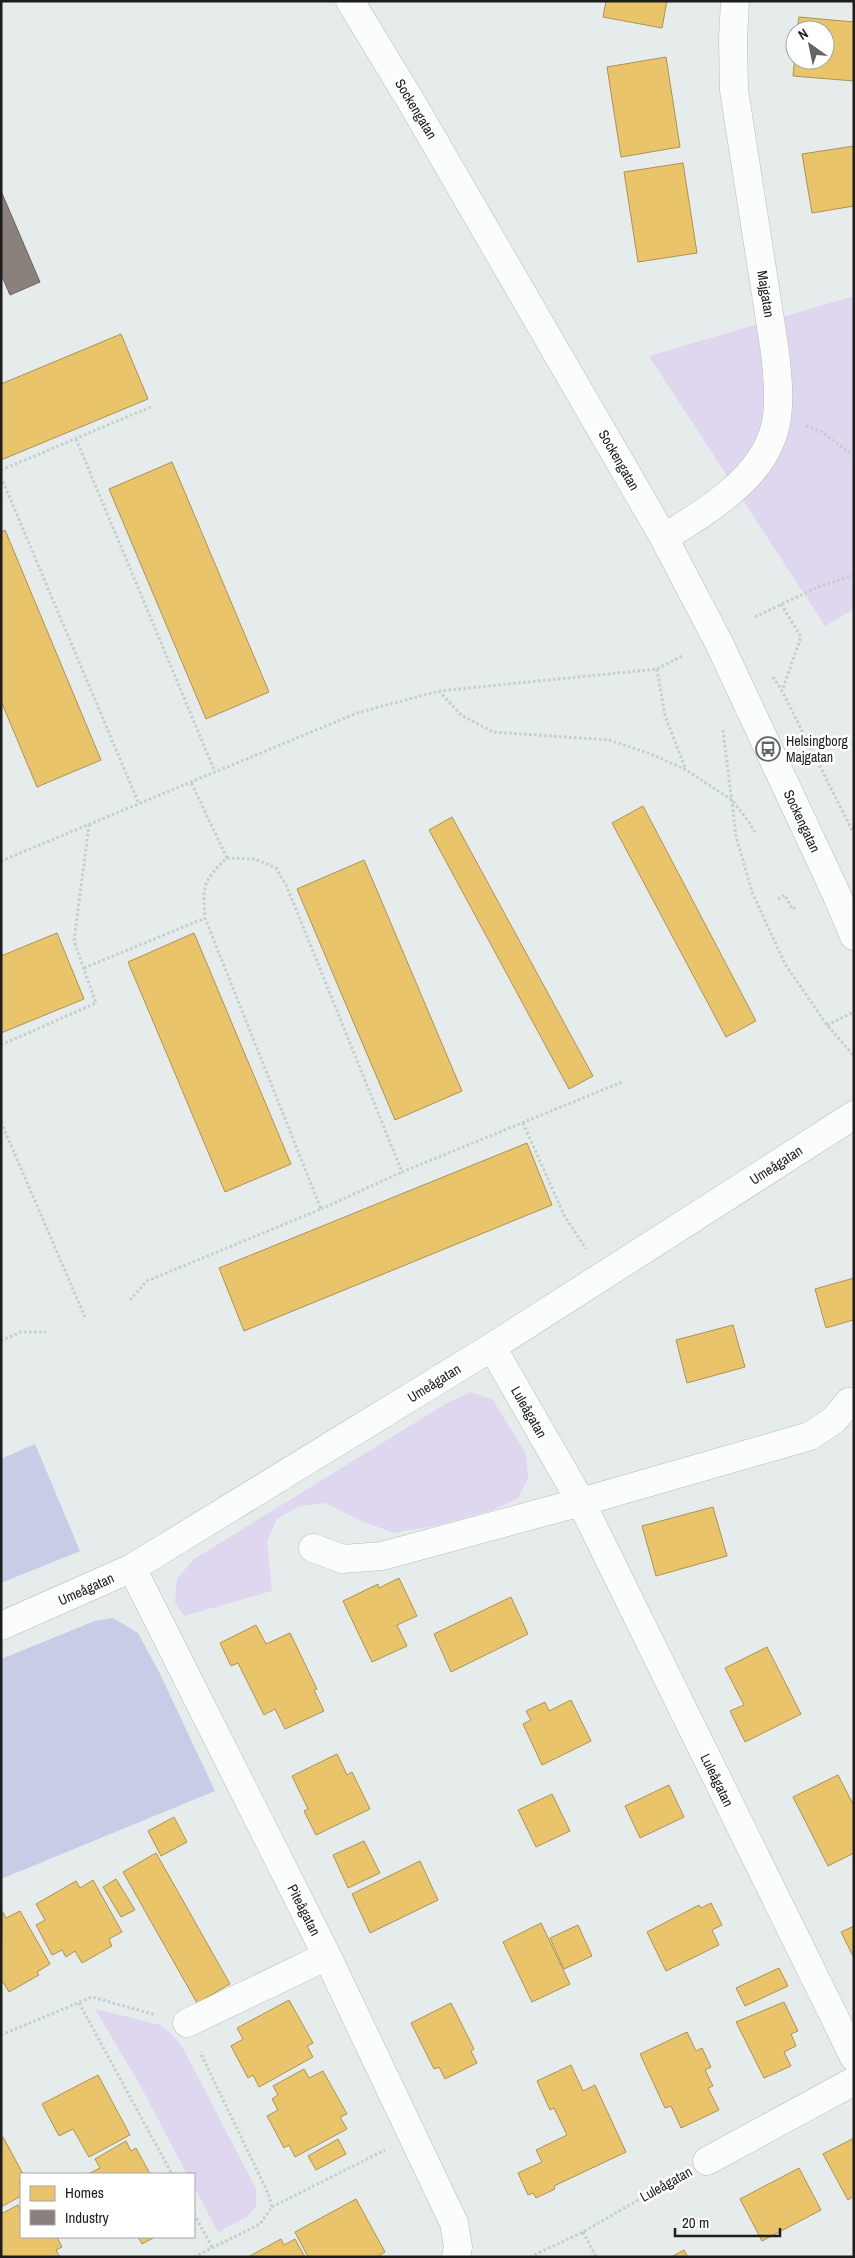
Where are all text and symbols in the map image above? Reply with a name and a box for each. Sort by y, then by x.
north arrow [785,20,835,70]
text: N [795,24,811,44]
street label: Sockengatan [391,76,441,142]
street label: Majgatan [753,269,779,319]
street label: Sockengatan [594,426,644,494]
place label: Helsingborg Majgatan [786,732,849,766]
bus stop icon: Helsingborg Majgatan [755,736,781,762]
street label: Sockengatan [780,787,824,855]
street label: Umeågatan [746,1141,806,1189]
street label: Umeågatan [404,1360,464,1406]
street label: Luleågatan [507,1383,551,1441]
street label: Umeågatan [55,1569,117,1609]
street label: Luleågatan [696,1751,738,1809]
street label: Piteågatan [283,1881,325,1939]
street label: Luleågatan [637,2162,695,2206]
legend [20,2173,195,2238]
text: Homes [65,2182,104,2203]
scale bar [675,2206,780,2238]
text: Industry [65,2207,110,2228]
text: 20 m [682,2212,709,2233]

